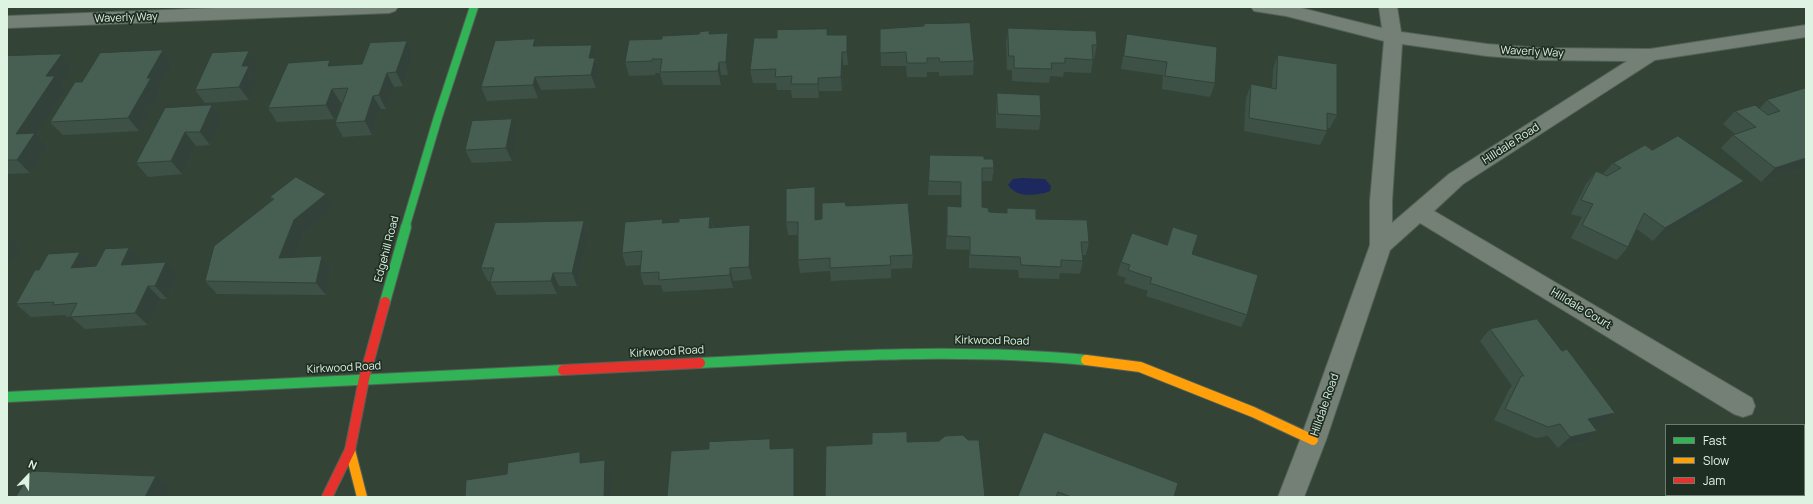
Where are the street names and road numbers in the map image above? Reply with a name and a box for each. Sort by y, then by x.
street label: Waverly Way [94,10,158,26]
street label: Waverly Way [1500,44,1564,60]
street label: Hilldale Road [1480,121,1542,167]
street label: Edgehill Road [372,214,402,284]
street label: Hilldale Court [1548,286,1614,332]
street label: Kirkwood Road [955,334,1029,348]
street label: Kirkwood Road [629,343,705,361]
street label: Kirkwood Road [306,359,382,377]
street label: Hilldale Road [1308,372,1342,438]

